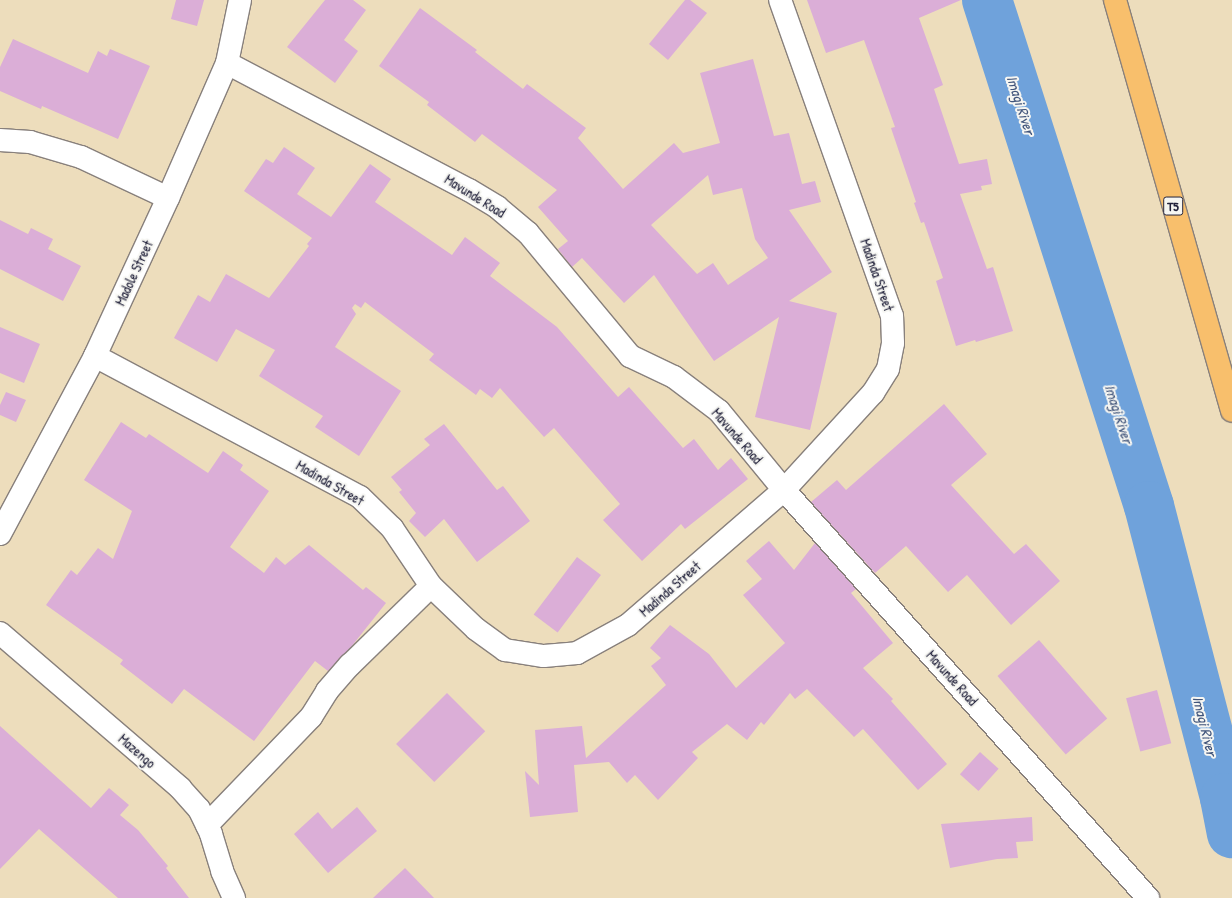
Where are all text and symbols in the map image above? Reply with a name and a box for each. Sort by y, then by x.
water label: Imagi River [1003,73,1039,137]
street label: Mavunde Road [441,171,509,221]
road number: T5 [1163,195,1183,217]
street label: Madinda Street [857,237,897,313]
street label: Madole Street [112,238,156,308]
water label: Imagi River [1101,382,1137,446]
street label: Mavunde Road [708,405,766,467]
street label: Madinda Street [293,457,367,509]
street label: Madinda Street [636,558,704,620]
street label: Mavunde Road [923,647,981,709]
water label: Imagi River [1189,694,1221,758]
street label: Mazengo [115,730,159,772]

